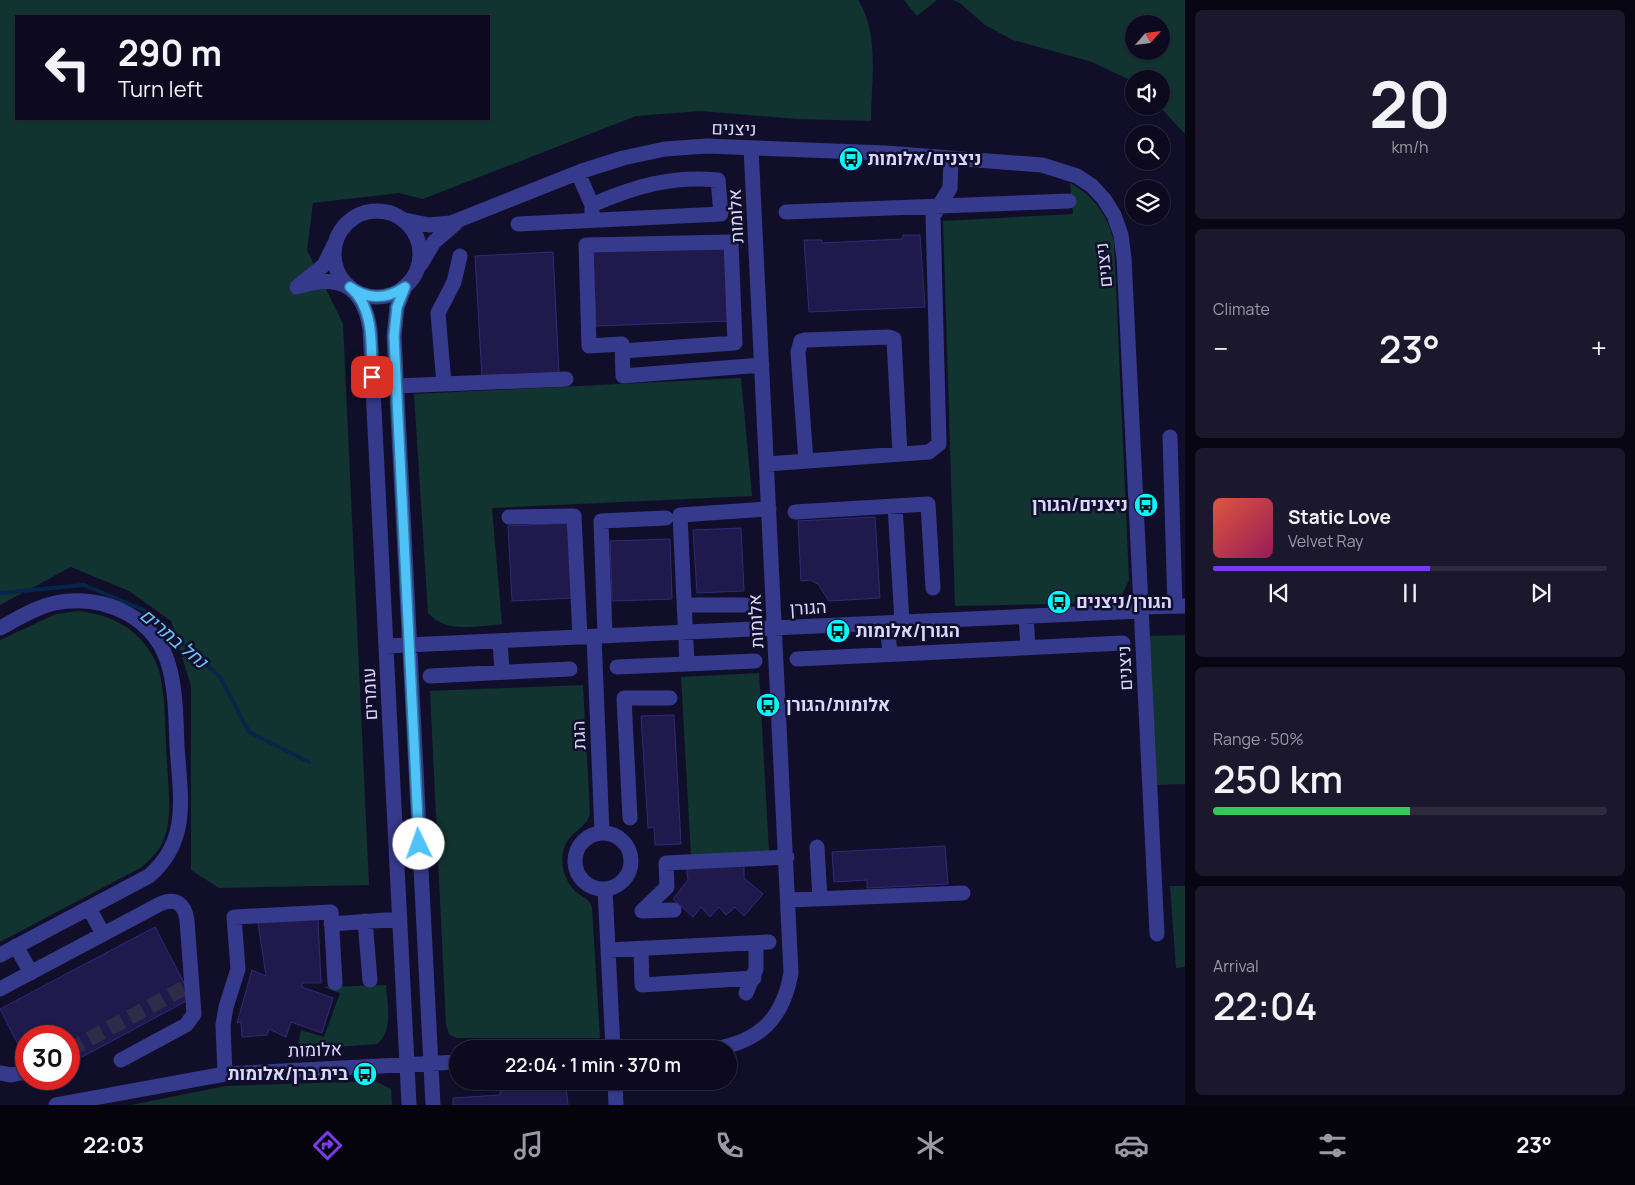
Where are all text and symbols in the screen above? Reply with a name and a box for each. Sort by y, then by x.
north arrow [1125,15,1170,60]
map controls [1125,15,1170,225]
text: 290 m [118,29,222,77]
icon: left [35,35,100,100]
text: 20 [1369,59,1451,148]
button: sound [1125,70,1170,115]
text: Turn left [118,74,203,104]
street label: ניצנים [711,115,757,141]
button: search [1125,125,1170,170]
text: km/h [1391,136,1429,158]
bus stop icon: ניצנים/אלומות [838,146,864,172]
place label: ניצנים/אלומות [868,146,981,170]
button: layers [1125,180,1170,225]
street label: אלומות [722,188,748,244]
street label: ניצנים [1089,241,1117,289]
text: Climate [1213,298,1270,320]
text: 23° [1379,322,1440,374]
text: − [1213,329,1228,367]
text: + [1591,329,1607,367]
pin [351,356,393,398]
icon: arrive [358,363,386,391]
place label: ניצנים/הגורן [1032,492,1128,516]
bus stop icon: ניצנים/הגורן [1133,492,1159,518]
text: Static Love [1288,504,1391,530]
text: Velvet Ray [1288,530,1364,552]
icon: previous [1265,579,1293,607]
icon: pause [1396,579,1424,607]
icon: next [1527,579,1555,607]
bus stop icon: הגורן/ניצנים [1046,589,1072,615]
place label: הגורן/ניצנים [1076,589,1172,613]
street label: אלומות [742,593,768,649]
street label: הגורן [789,594,827,620]
water label: נחל בתרים [135,602,214,675]
bus stop icon: הגורן/אלומות [825,618,851,644]
place label: הגורן/אלומות [856,618,960,642]
street label: ניצנים [1111,645,1137,691]
street label: עומרים [356,667,382,721]
bus stop icon: אלומות/הגורן [755,692,781,718]
place label: אלומות/הגורן [786,692,890,716]
street label: הגת [566,720,590,750]
text: Range · 50% [1213,728,1304,750]
text: 250 km [1213,752,1343,804]
position arrow [392,817,444,869]
text: Arrival [1213,955,1259,977]
text: 22:04 [1213,979,1317,1031]
speed limit sign: 30 [15,1025,80,1090]
street label: אלומות [288,1036,342,1062]
text: 22:04 · 1 min · 370 m [505,1052,681,1078]
place label: בית ברן/אלומות [228,1061,348,1085]
bus stop icon: בית ברן/אלומות [352,1061,378,1087]
icon: directions [310,1128,345,1163]
icon: music [511,1128,546,1163]
icon: phone [712,1128,747,1163]
icon: climate [913,1128,948,1163]
icon: car [1114,1128,1149,1163]
icon: filters [1315,1128,1350,1163]
text: 22:03 [83,1130,144,1160]
text: 23° [1516,1130,1552,1160]

